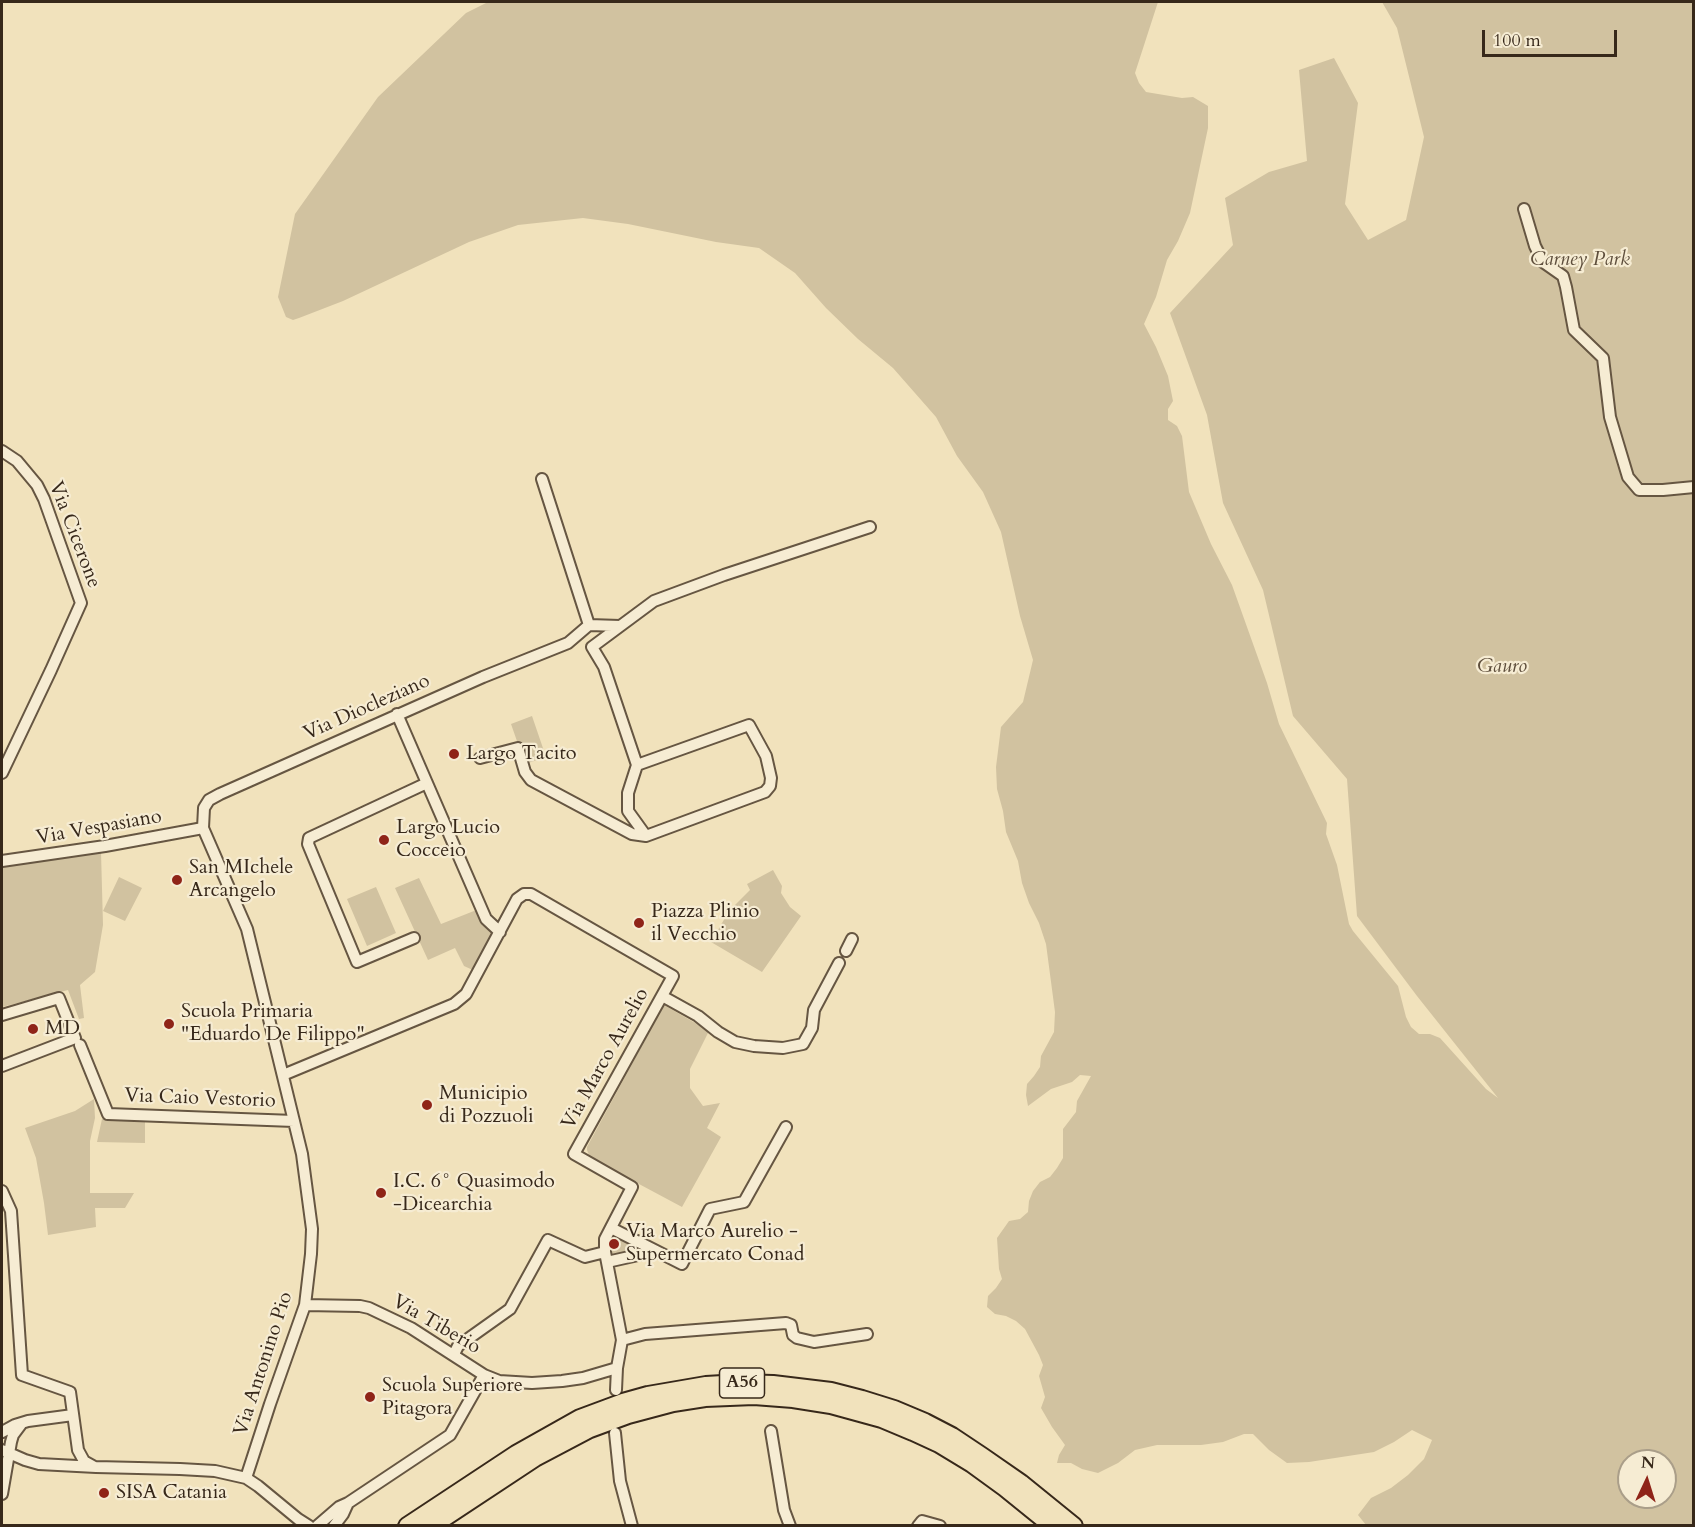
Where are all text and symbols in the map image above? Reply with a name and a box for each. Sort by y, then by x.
scale bar [1485,18,1620,56]
text: 100 m [1493,28,1541,53]
park label: Carney Park [1530,248,1630,272]
street label: Via Cicerone [43,478,105,592]
park label: Gauro [1477,655,1527,679]
street label: Via Diocleziano [300,669,434,747]
place label: Largo Tacito [466,742,577,766]
marker: Largo Tacito [447,747,461,761]
street label: Via Vespasiano [34,805,164,851]
place label: Largo Lucio Cocceio [396,816,500,863]
marker: Largo Lucio Cocceio [377,833,391,847]
place label: San MIchele Arcangelo [189,856,293,903]
marker: San MIchele Arcangelo [170,873,184,887]
place label: Piazza Plinio il Vecchio [651,900,759,947]
marker: Piazza Plinio il Vecchio [632,916,646,930]
street label: Via Marco Aurelio [557,984,655,1134]
place label: Scuola Primaria "Eduardo De Filippo" [181,1000,365,1047]
place label: MD [45,1017,80,1041]
marker: Scuola Primaria "Eduardo De Filippo" [162,1017,176,1031]
marker: MD [26,1022,40,1036]
place label: Municipio di Pozzuoli [439,1082,534,1129]
street label: Via Caio Vestorio [124,1084,276,1114]
marker: Municipio di Pozzuoli [420,1098,434,1112]
place label: I.C. 6° Quasimodo -Dicearchia [393,1170,555,1217]
marker: I.C. 6° Quasimodo -Dicearchia [374,1186,388,1200]
place label: Via Marco Aurelio - Supermercato Conad [626,1220,804,1267]
marker: Via Marco Aurelio - Supermercato Conad [607,1237,621,1251]
street label: Via Antonino Pio [229,1289,299,1439]
street label: Via Tiberio [387,1290,485,1360]
road number: A56 [720,1368,764,1398]
place label: Scuola Superiore Pitagora [382,1374,523,1421]
marker: Scuola Superiore Pitagora [363,1390,377,1404]
north arrow [1617,1449,1677,1509]
text: N [1640,1452,1656,1474]
place label: SISA Catania [116,1481,227,1505]
marker: SISA Catania [97,1486,111,1500]

